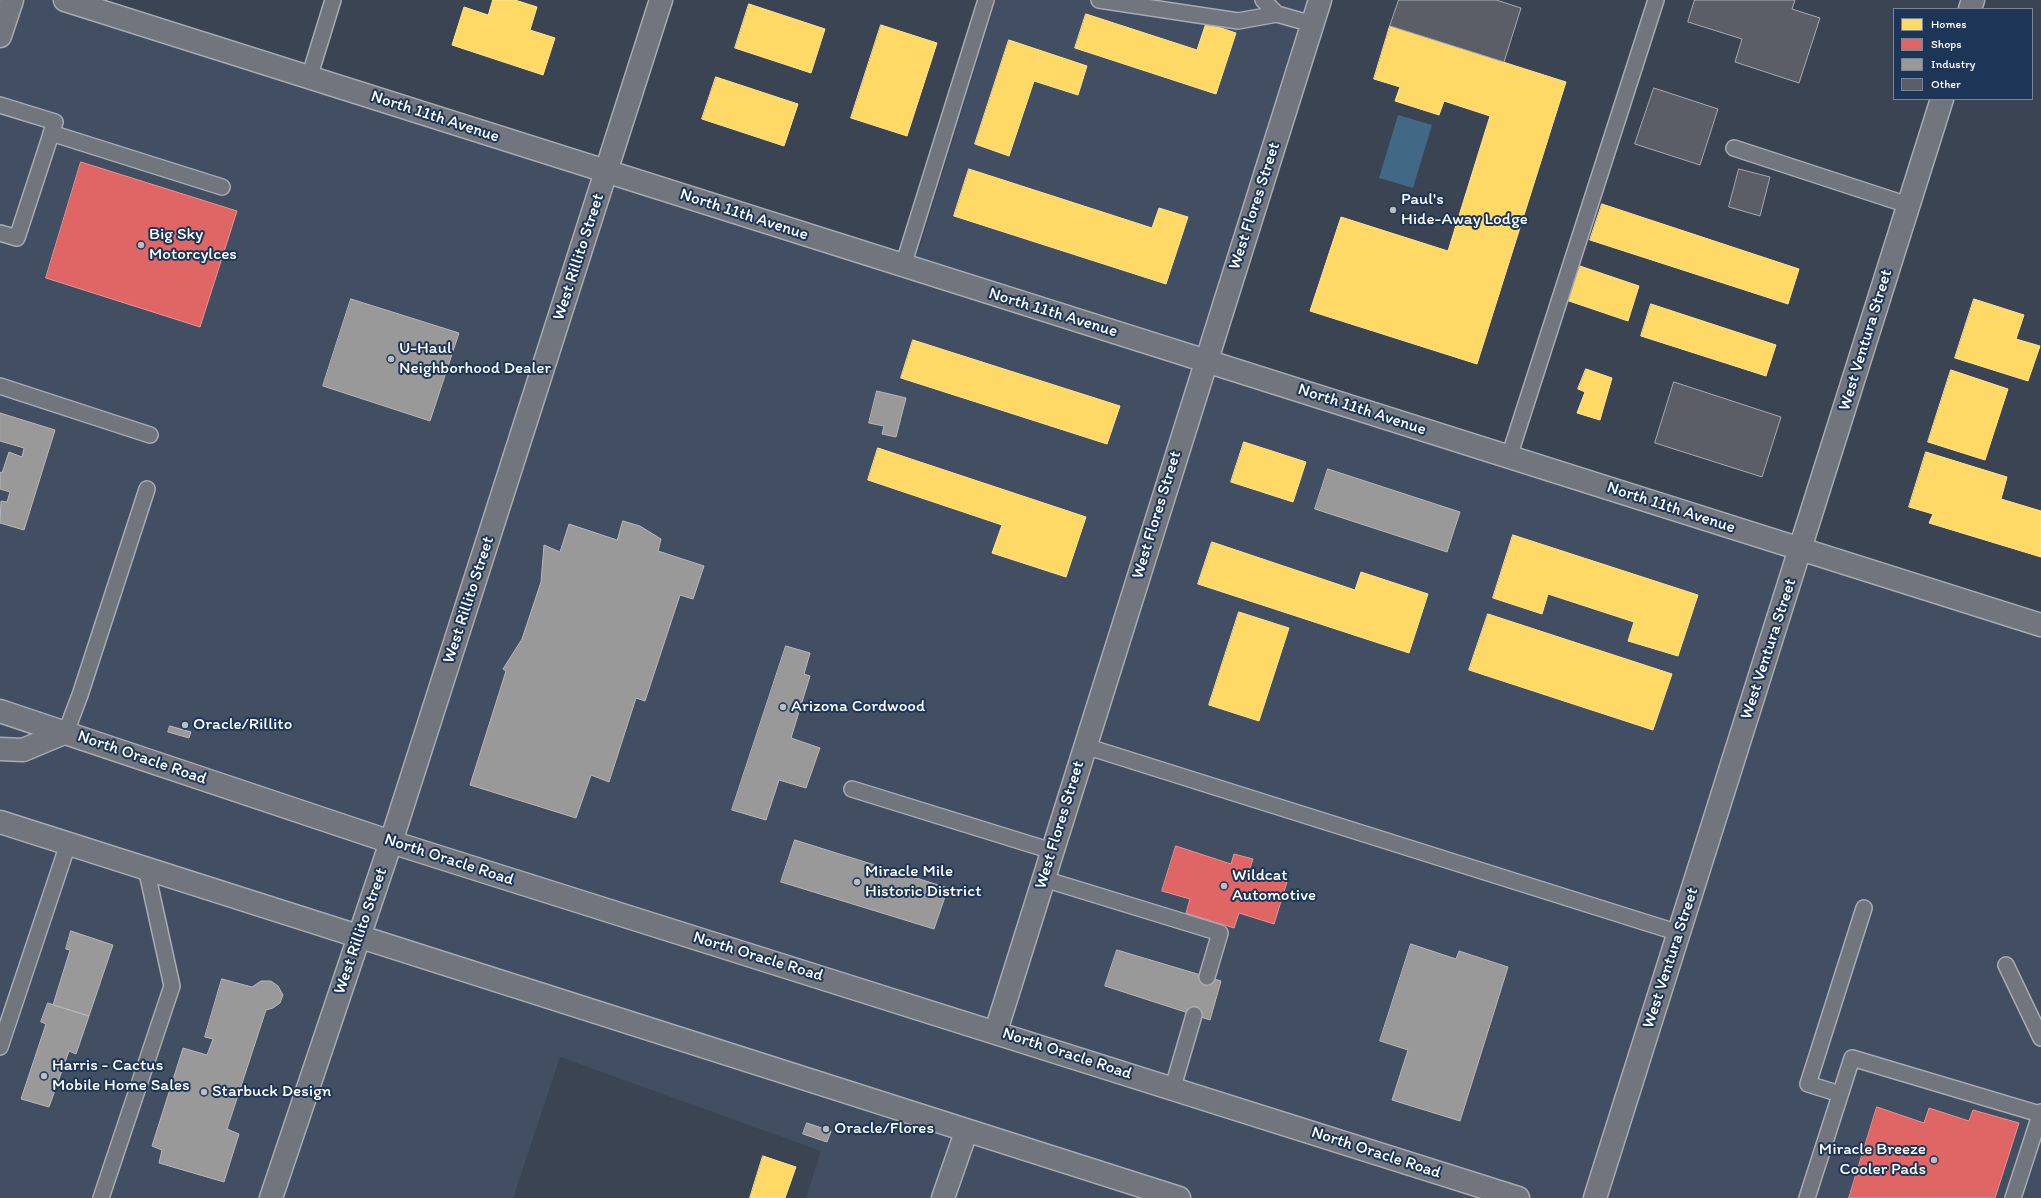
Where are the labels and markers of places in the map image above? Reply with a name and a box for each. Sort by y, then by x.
place label: Paul's Hide-Away Lodge [1401,190,1528,230]
marker: Paul's Hide-Away Lodge [1388,205,1398,215]
place label: Big Sky Motorcylces [149,225,237,265]
marker: Big Sky Motorcylces [136,240,146,250]
place label: U-Haul Neighborhood Dealer [399,339,551,379]
marker: U-Haul Neighborhood Dealer [386,354,396,364]
place label: Arizona Cordwood [791,697,925,717]
marker: Arizona Cordwood [778,702,788,712]
place label: Oracle/Rillito [193,715,292,735]
marker: Oracle/Rillito [180,720,190,730]
place label: Miracle Mile Historic District [865,862,982,902]
place label: Wildcat Automotive [1232,866,1316,906]
marker: Miracle Mile Historic District [852,877,862,887]
marker: Wildcat Automotive [1219,881,1229,891]
place label: Harris - Cactus Mobile Home Sales [52,1056,190,1096]
marker: Harris - Cactus Mobile Home Sales [39,1071,49,1081]
place label: Starbuck Design [212,1082,331,1102]
marker: Starbuck Design [199,1087,209,1097]
place label: Oracle/Flores [834,1119,934,1139]
marker: Oracle/Flores [821,1124,831,1134]
place label: Miracle Breeze Cooler Pads [1819,1140,1926,1180]
marker: Miracle Breeze Cooler Pads [1929,1155,1939,1165]

